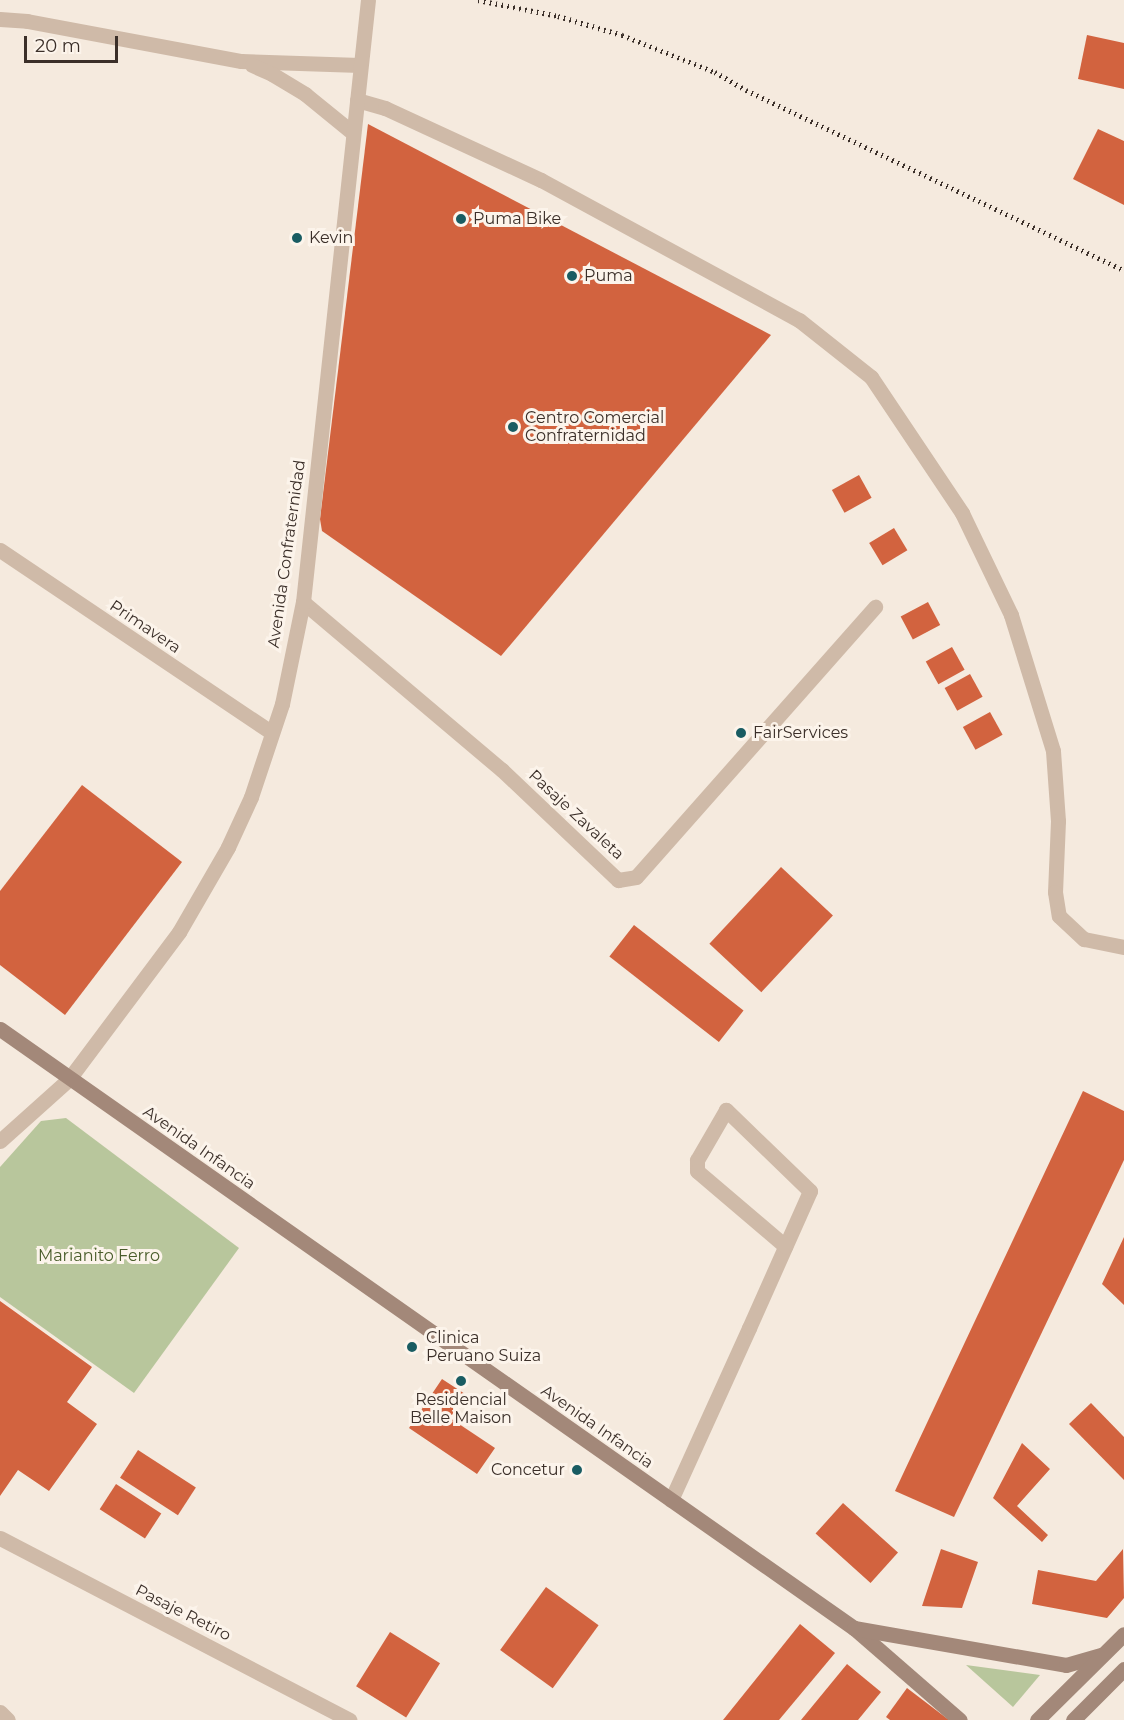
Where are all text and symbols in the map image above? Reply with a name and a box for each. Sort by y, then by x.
scale bar [27,24,122,62]
text: 20 m [35,35,81,57]
place label: Puma Bike [473,209,561,229]
marker: Puma Bike [454,212,468,226]
place label: Kevin [309,228,353,248]
marker: Kevin [290,231,304,245]
place label: Puma [584,266,633,286]
marker: Puma [565,269,579,283]
place label: Centro Comercial Confraternidad [525,408,664,446]
marker: Centro Comercial Confraternidad [506,420,520,434]
street label: Avenida Confraternidad [264,459,310,649]
street label: Primavera [106,596,184,658]
place label: FairServices [753,723,848,743]
marker: FairServices [734,726,748,740]
street label: Pasaje Zavaleta [524,766,628,864]
street label: Avenida Infancia [139,1102,259,1194]
park label: Marianito Ferro [38,1246,160,1266]
place label: Clinica Peruano Suiza [426,1328,541,1366]
marker: Clinica Peruano Suiza [403,1338,421,1356]
marker: Residencial Belle Maison [454,1374,468,1388]
street label: Avenida Infancia [537,1381,657,1473]
place label: Residencial Belle Maison [410,1390,512,1428]
place label: Concetur [491,1460,565,1480]
marker: Concetur [570,1463,584,1477]
street label: Pasaje Retiro [132,1581,234,1645]

